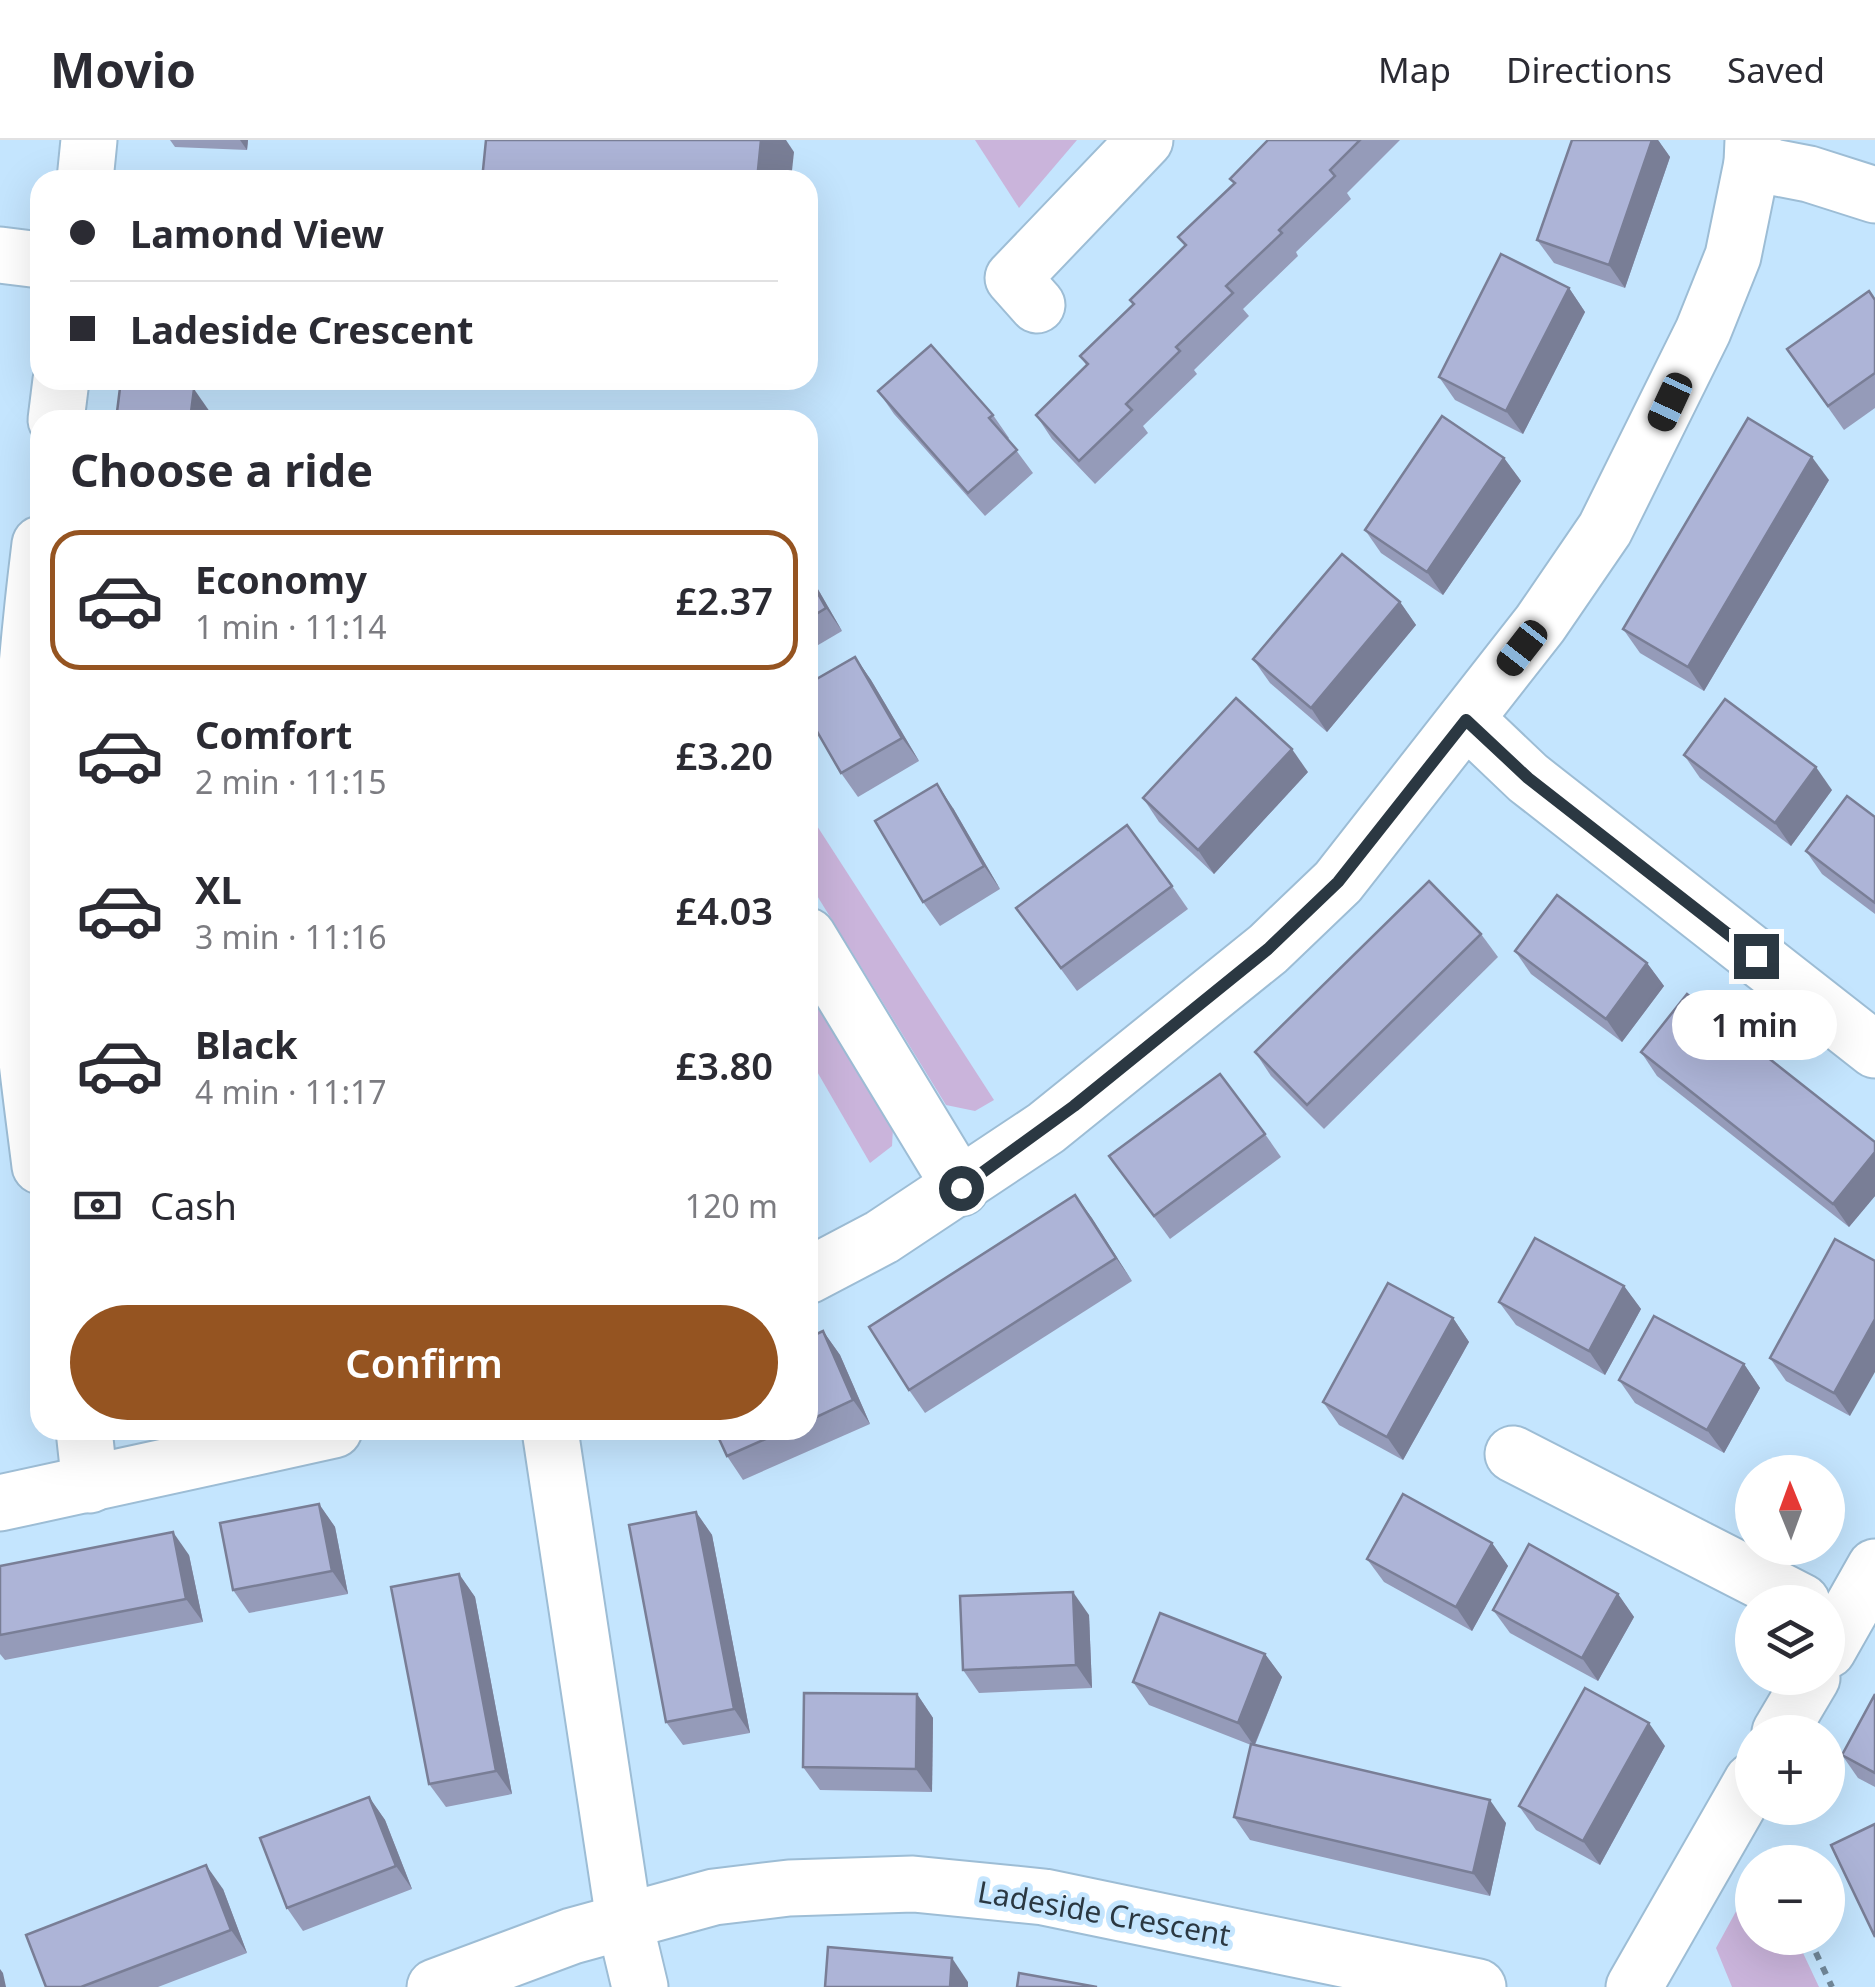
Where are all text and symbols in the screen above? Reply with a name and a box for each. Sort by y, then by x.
text: Movio [50,37,196,102]
text: Map [1378,46,1451,93]
text: Directions [1506,46,1672,93]
text: Saved [1727,46,1825,93]
text: Lamond View [130,207,384,259]
text: Ladeside Crescent [130,303,474,355]
car [1644,368,1696,436]
text: Choose a ride [70,439,373,500]
text: Economy [195,553,367,605]
icon: car [75,555,165,645]
text: £2.37 [676,574,773,626]
text: 1 min · 11:14 [195,605,387,648]
car [1492,615,1552,681]
text: Comfort [195,708,352,760]
icon: car [75,710,165,800]
text: £3.20 [676,729,773,781]
text: 2 min · 11:15 [195,760,387,803]
text: XL [195,863,242,915]
icon: car [75,865,165,955]
text: £4.03 [676,884,773,936]
text: 3 min · 11:16 [195,915,387,958]
route end [1734,934,1779,979]
callout: 1 min [1674,991,1838,1061]
text: 1 min [1711,1003,1798,1046]
text: Black [195,1018,298,1070]
icon: car [75,1020,165,1110]
text: £3.80 [676,1039,773,1091]
text: 4 min · 11:17 [195,1070,387,1113]
route start [939,1166,984,1211]
icon: cash [70,1178,125,1233]
text: Cash [150,1179,237,1231]
text: 120 m [685,1184,778,1227]
button: Confirm [70,1305,778,1420]
north arrow [1735,1455,1845,1565]
map controls [1735,1455,1845,1955]
button: layers [1735,1585,1845,1695]
button: + [1735,1715,1845,1825]
button: − [1735,1845,1845,1955]
street label: Ladeside Crescent [975,1870,1234,1955]

